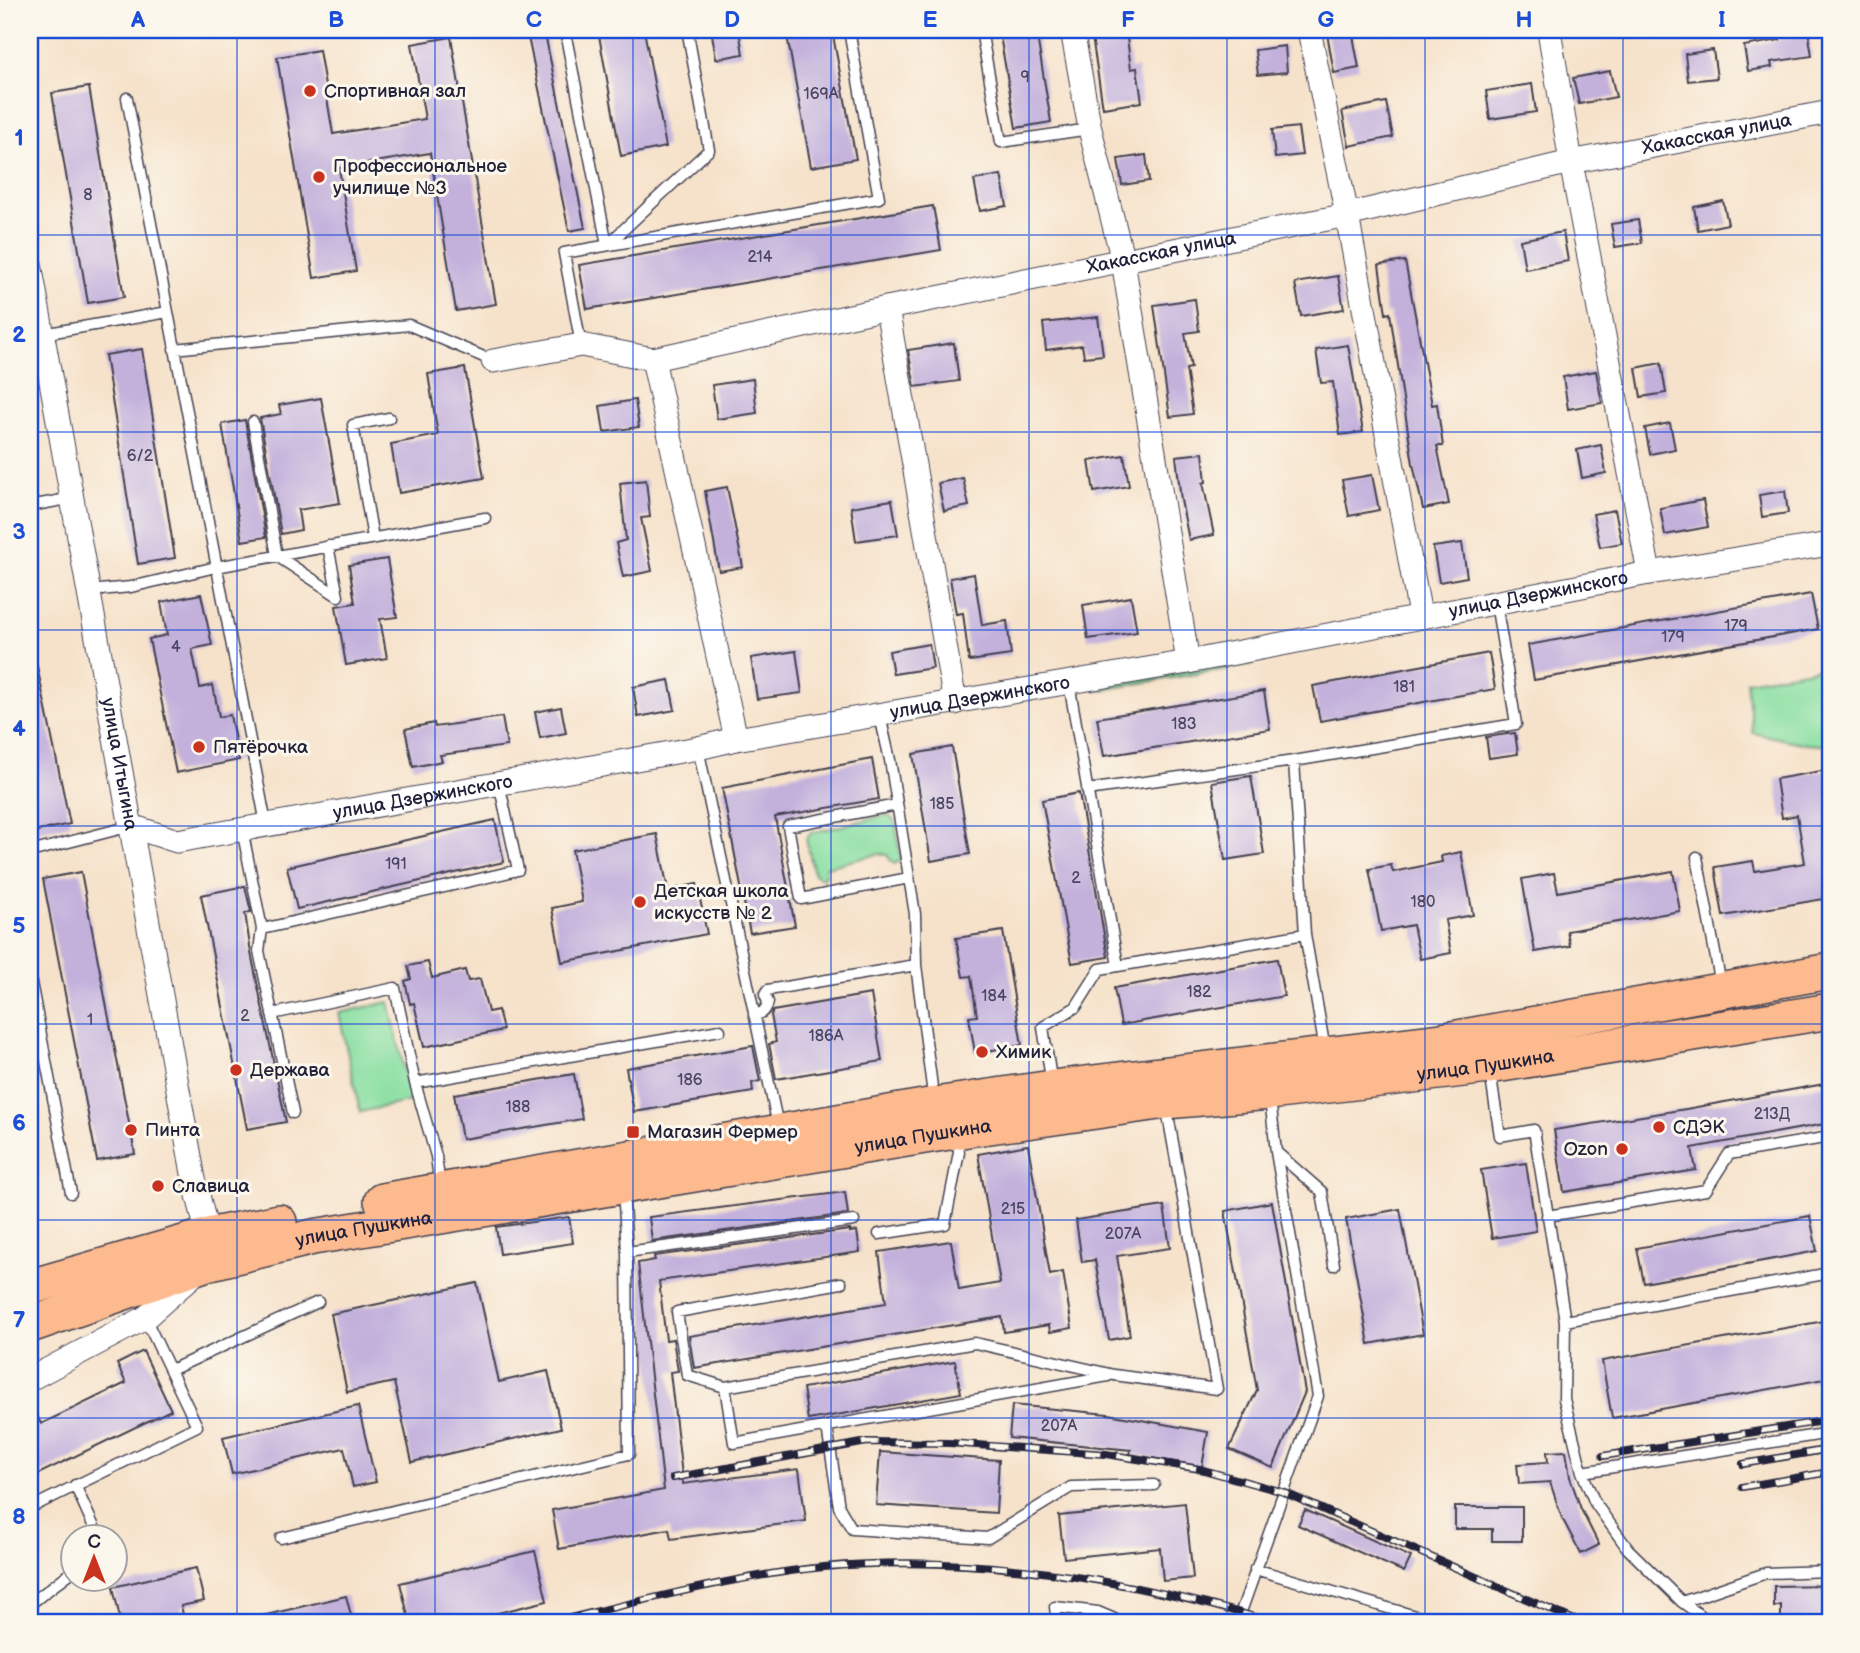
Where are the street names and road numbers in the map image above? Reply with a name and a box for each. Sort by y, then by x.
street label: Хакасская улица [1640,108,1793,160]
street label: Хакасская улица [1085,226,1238,279]
street label: улица Дзержинского [1447,566,1630,623]
street label: улица Дзержинского [888,671,1071,724]
street label: улица Итыгина [96,696,143,832]
street label: улица Дзержинского [331,770,514,824]
street label: улица Пушкина [1416,1044,1556,1086]
street label: улица Пушкина [853,1114,993,1159]
street label: улица Пушкина [293,1206,434,1252]

